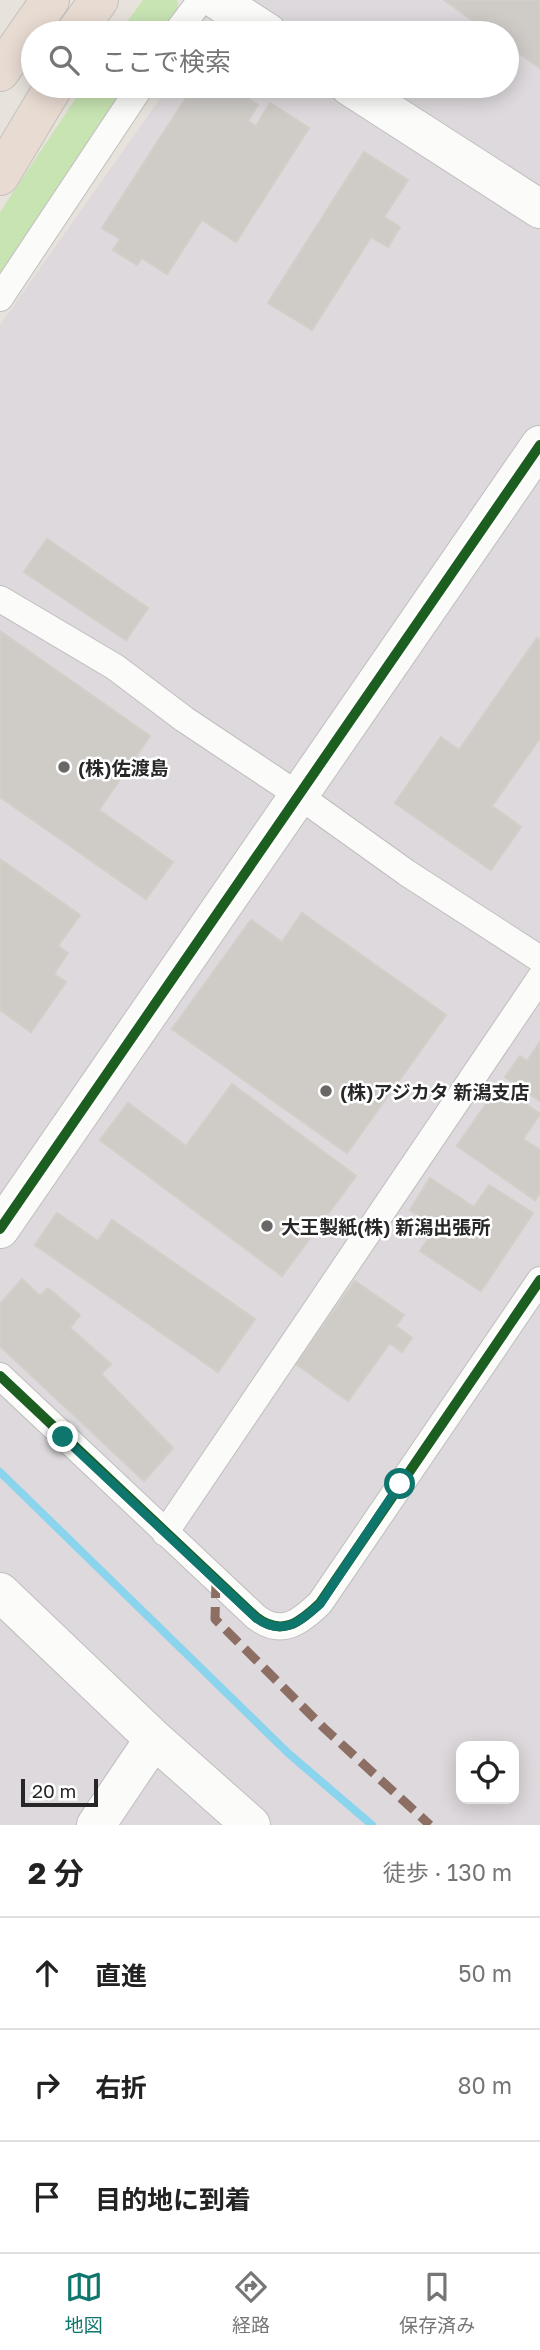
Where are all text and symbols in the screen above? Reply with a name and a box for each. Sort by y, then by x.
search box [21,21,519,98]
icon: search [45,41,83,79]
text: ここで検索 [101,46,231,77]
place label: (株)佐渡島 [78,756,168,779]
marker: (株)佐渡島 [56,759,72,775]
place label: (株)アジカタ 新潟支店 [340,1080,529,1103]
marker: (株)アジカタ 新潟支店 [318,1083,334,1099]
place label: 大王製紙(株) 新潟出張所 [281,1215,490,1238]
marker: 大王製紙(株) 新潟出張所 [259,1218,275,1234]
route end [47,1421,78,1452]
route start [384,1468,415,1499]
map controls [456,1741,519,1804]
button: locate [456,1741,519,1804]
scale bar [21,1776,98,1808]
text: 20 m [32,1779,76,1802]
text: 2 分 [28,1855,84,1891]
text: 徒歩 · 130 m [383,1858,512,1886]
icon: ahead [28,1954,66,1992]
text: 50 m [458,1959,512,1987]
text: 直進 [95,1960,147,1991]
icon: right [28,2066,66,2104]
text: 80 m [458,2071,512,2099]
text: 右折 [95,2072,147,2103]
icon: arrive [28,2178,66,2216]
text: 目的地に到着 [95,2184,251,2215]
tab: 地図 [65,2268,103,2337]
tab: 経路 [232,2268,270,2337]
tab: 保存済み [399,2268,475,2337]

